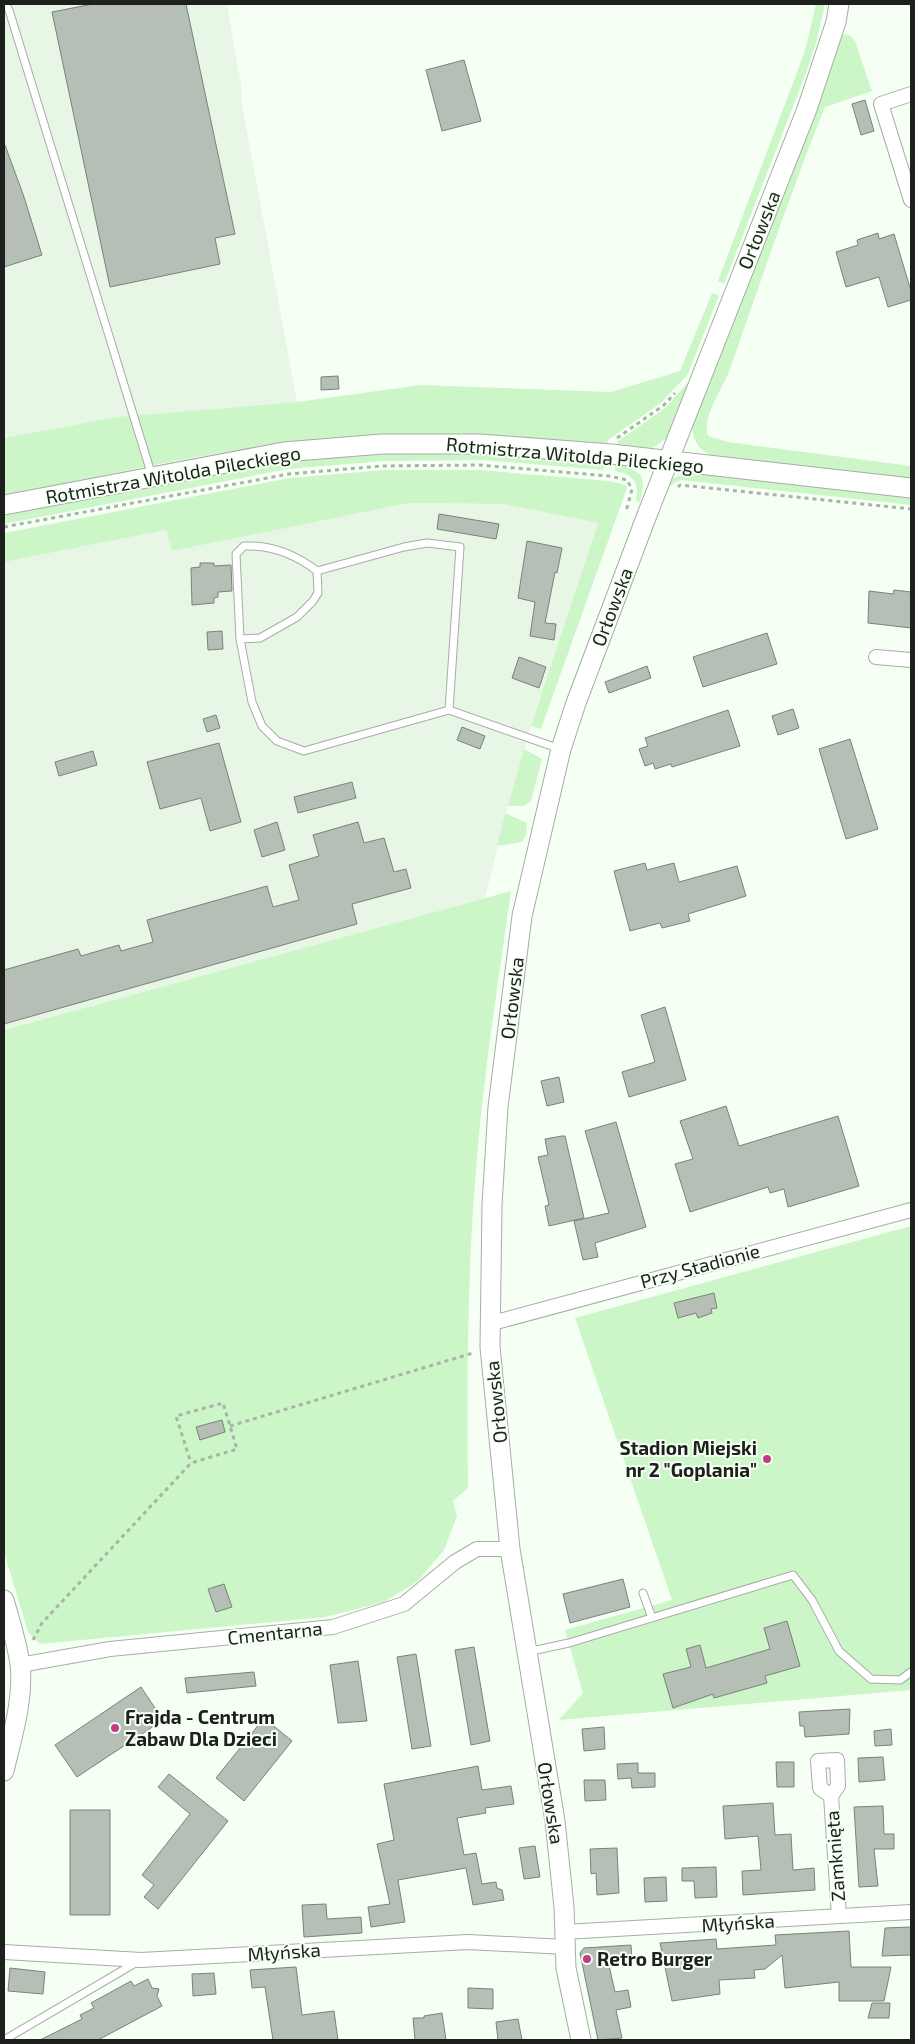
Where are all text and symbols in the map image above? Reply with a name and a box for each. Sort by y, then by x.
street label: Orłowska [732,187,785,272]
street label: Rotmistrza Witolda Pileckiego [445,432,705,477]
street label: Rotmistrza Witolda Pileckiego [44,441,302,508]
street label: Orłowska [586,564,637,650]
street label: Orłowska [495,955,528,1040]
street label: Przy Stadionie [638,1238,762,1293]
street label: Orłowska [480,1360,511,1444]
place label: Stadion Miejski nr 2 "Goplania" [619,1436,757,1481]
marker: Stadion Miejski nr 2 "Goplania" [761,1453,773,1465]
street label: Cmentarna [226,1616,324,1649]
place label: Frajda - Centrum Zabaw Dla Dzieci [125,1705,277,1750]
marker: Frajda - Centrum Zabaw Dla Dzieci [109,1722,121,1734]
street label: Orłowska [534,1760,569,1846]
street label: Zamknięta [820,1810,849,1902]
street label: Młyńska [701,1908,775,1937]
street label: Młyńska [247,1937,321,1966]
place label: Retro Burger [597,1947,712,1970]
marker: Retro Burger [581,1953,593,1965]

